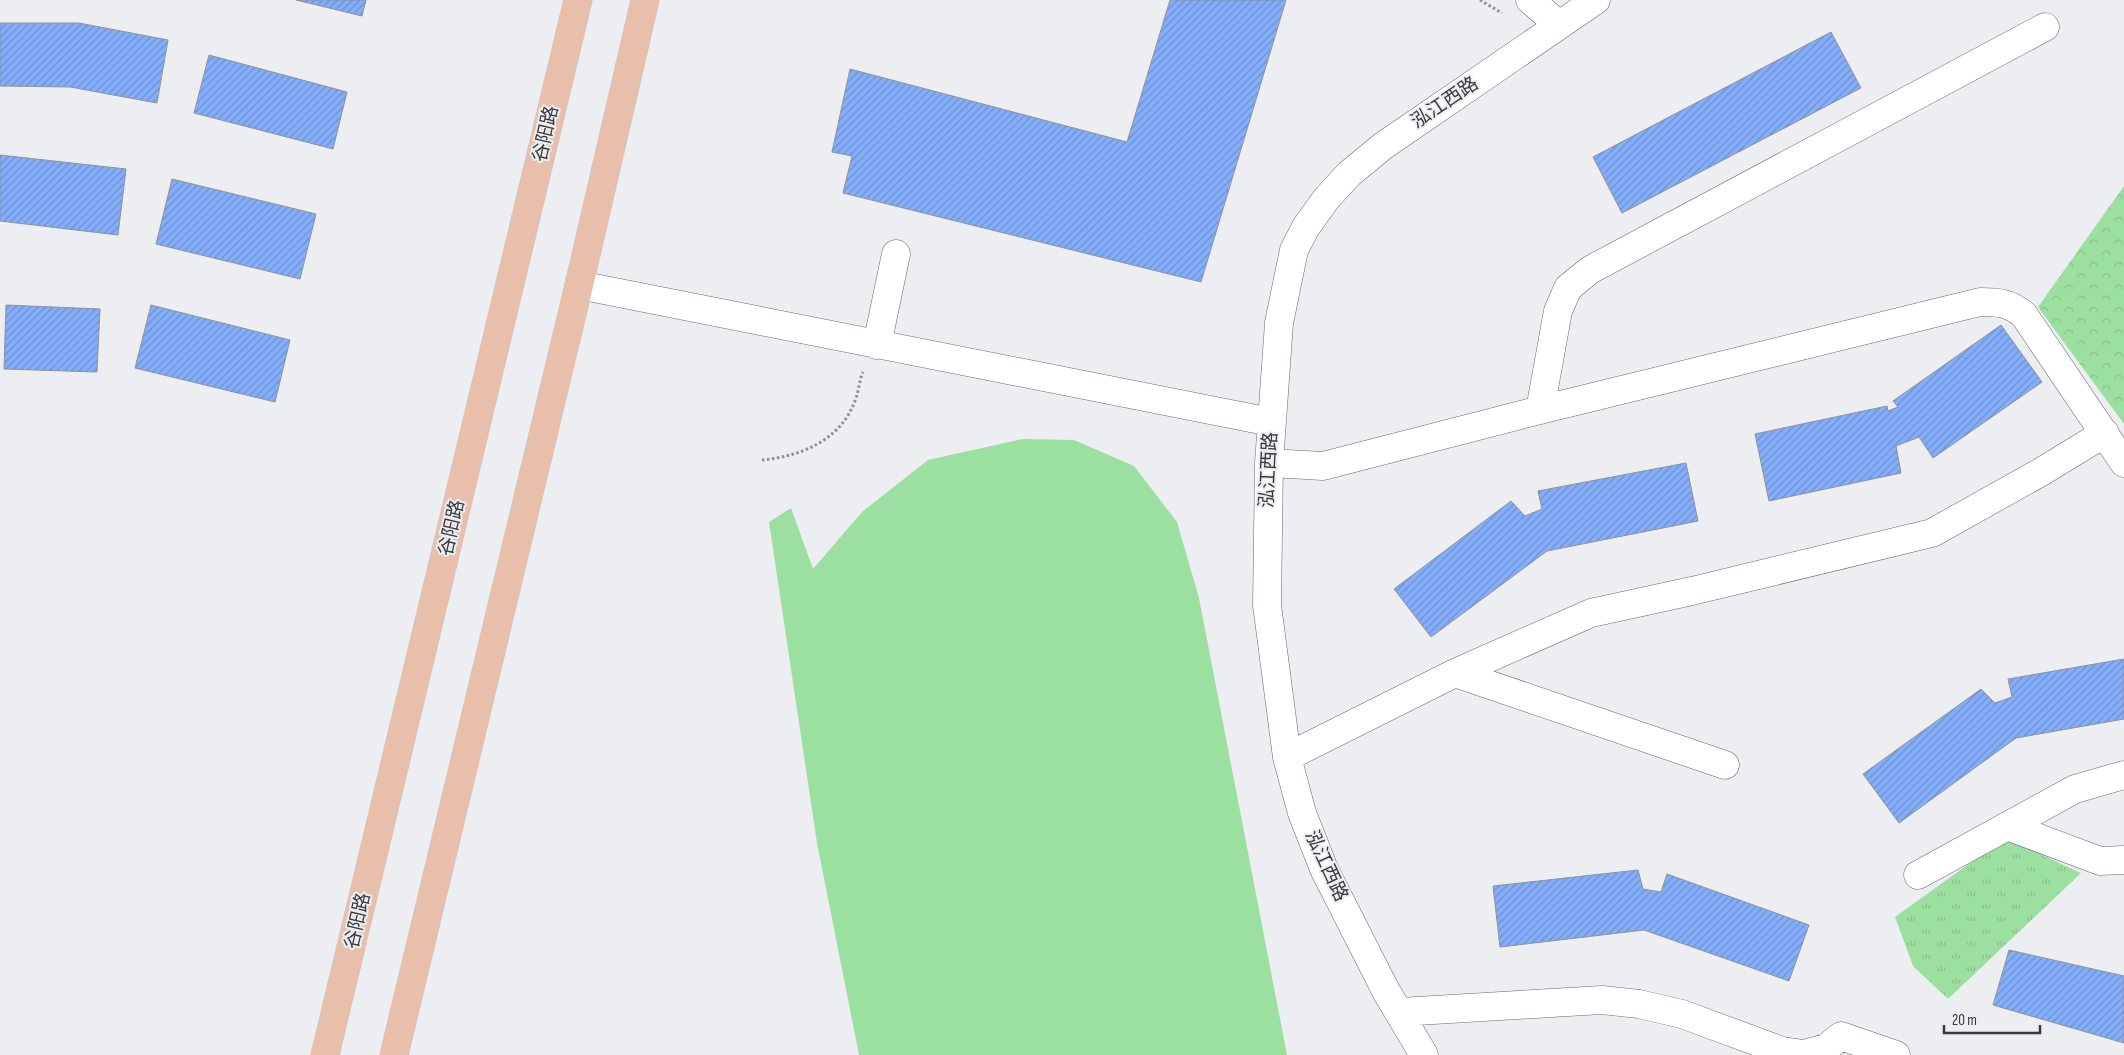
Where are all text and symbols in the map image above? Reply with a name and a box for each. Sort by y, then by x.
street label: 泓江西路 [1407,72,1483,134]
street label: 谷阳路 [528,104,564,164]
street label: 泓江西路 [1256,431,1282,509]
street label: 谷阳路 [434,498,470,558]
street label: 泓江西路 [1300,827,1352,905]
street label: 谷阳路 [340,891,376,951]
scale bar [1944,1002,2040,1034]
text: 20 m [1952,1011,1977,1030]

